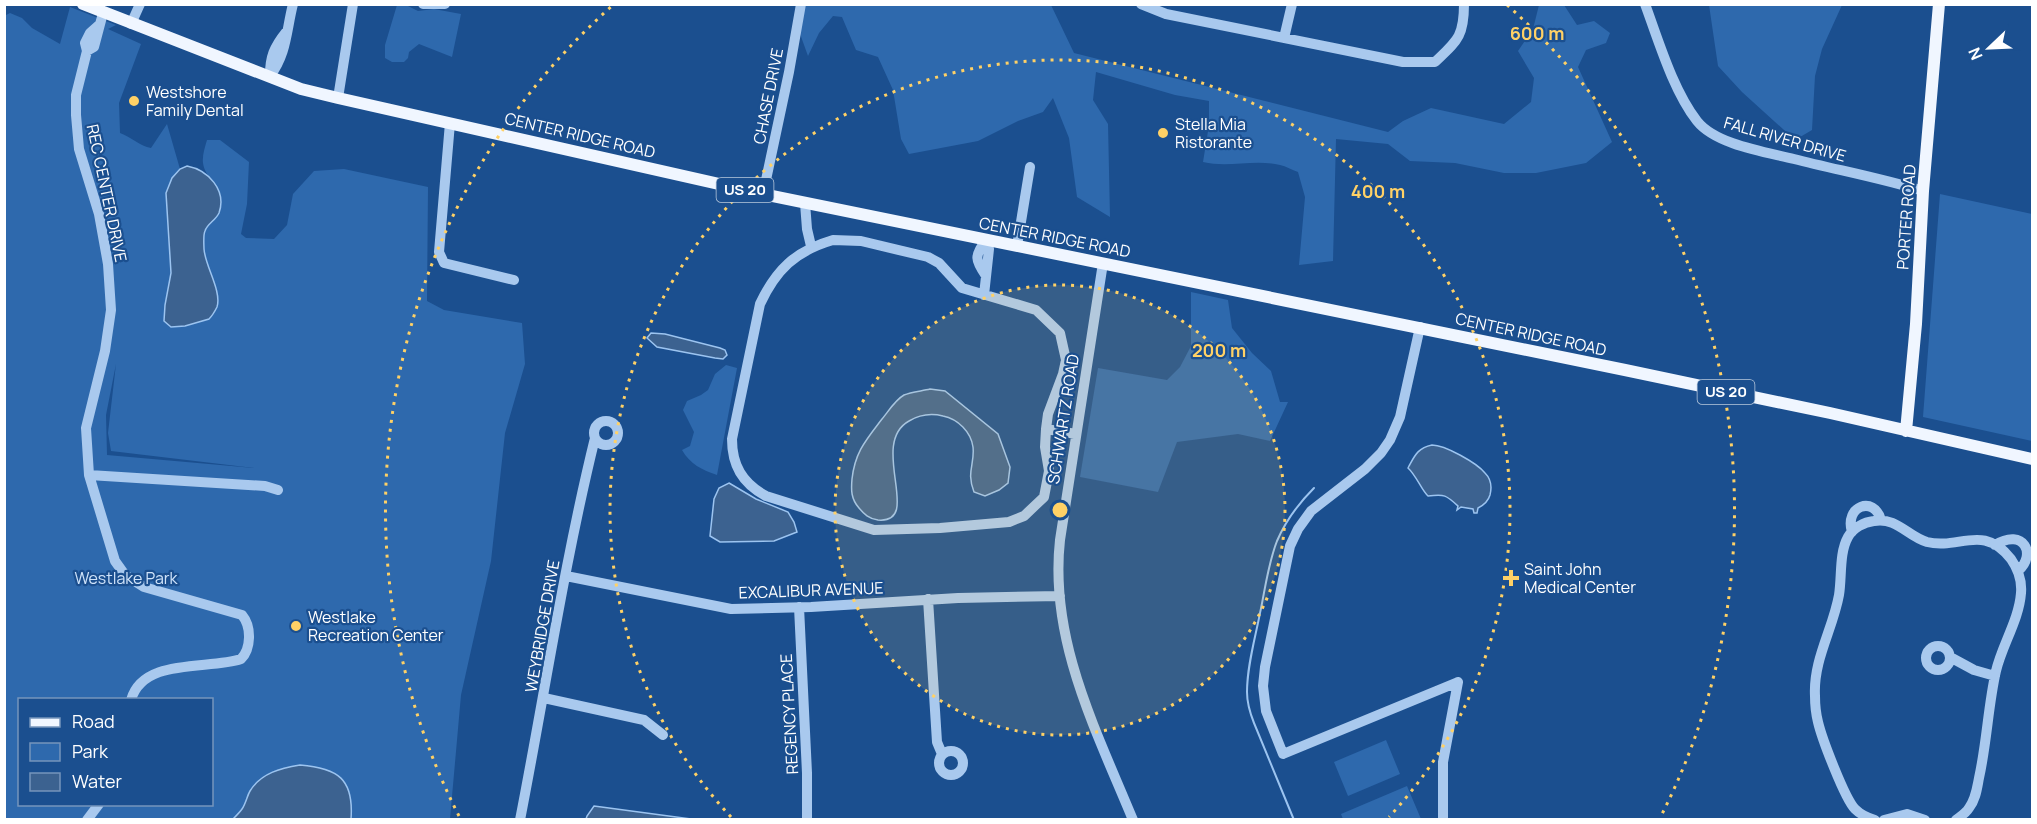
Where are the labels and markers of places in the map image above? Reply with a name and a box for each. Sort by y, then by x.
place label: Westshore Family Dental [146,81,244,121]
marker: Westshore Family Dental [127,94,141,108]
place label: Stella Mia Ristorante [1175,113,1252,153]
marker: Stella Mia Ristorante [1156,126,1170,140]
centre of rings [1050,500,1070,520]
place label: Saint John Medical Center [1524,558,1636,598]
marker: Saint John Medical Center [1502,569,1520,587]
place label: Westlake Recreation Center [308,606,444,646]
marker: Westlake Recreation Center [289,619,303,633]

